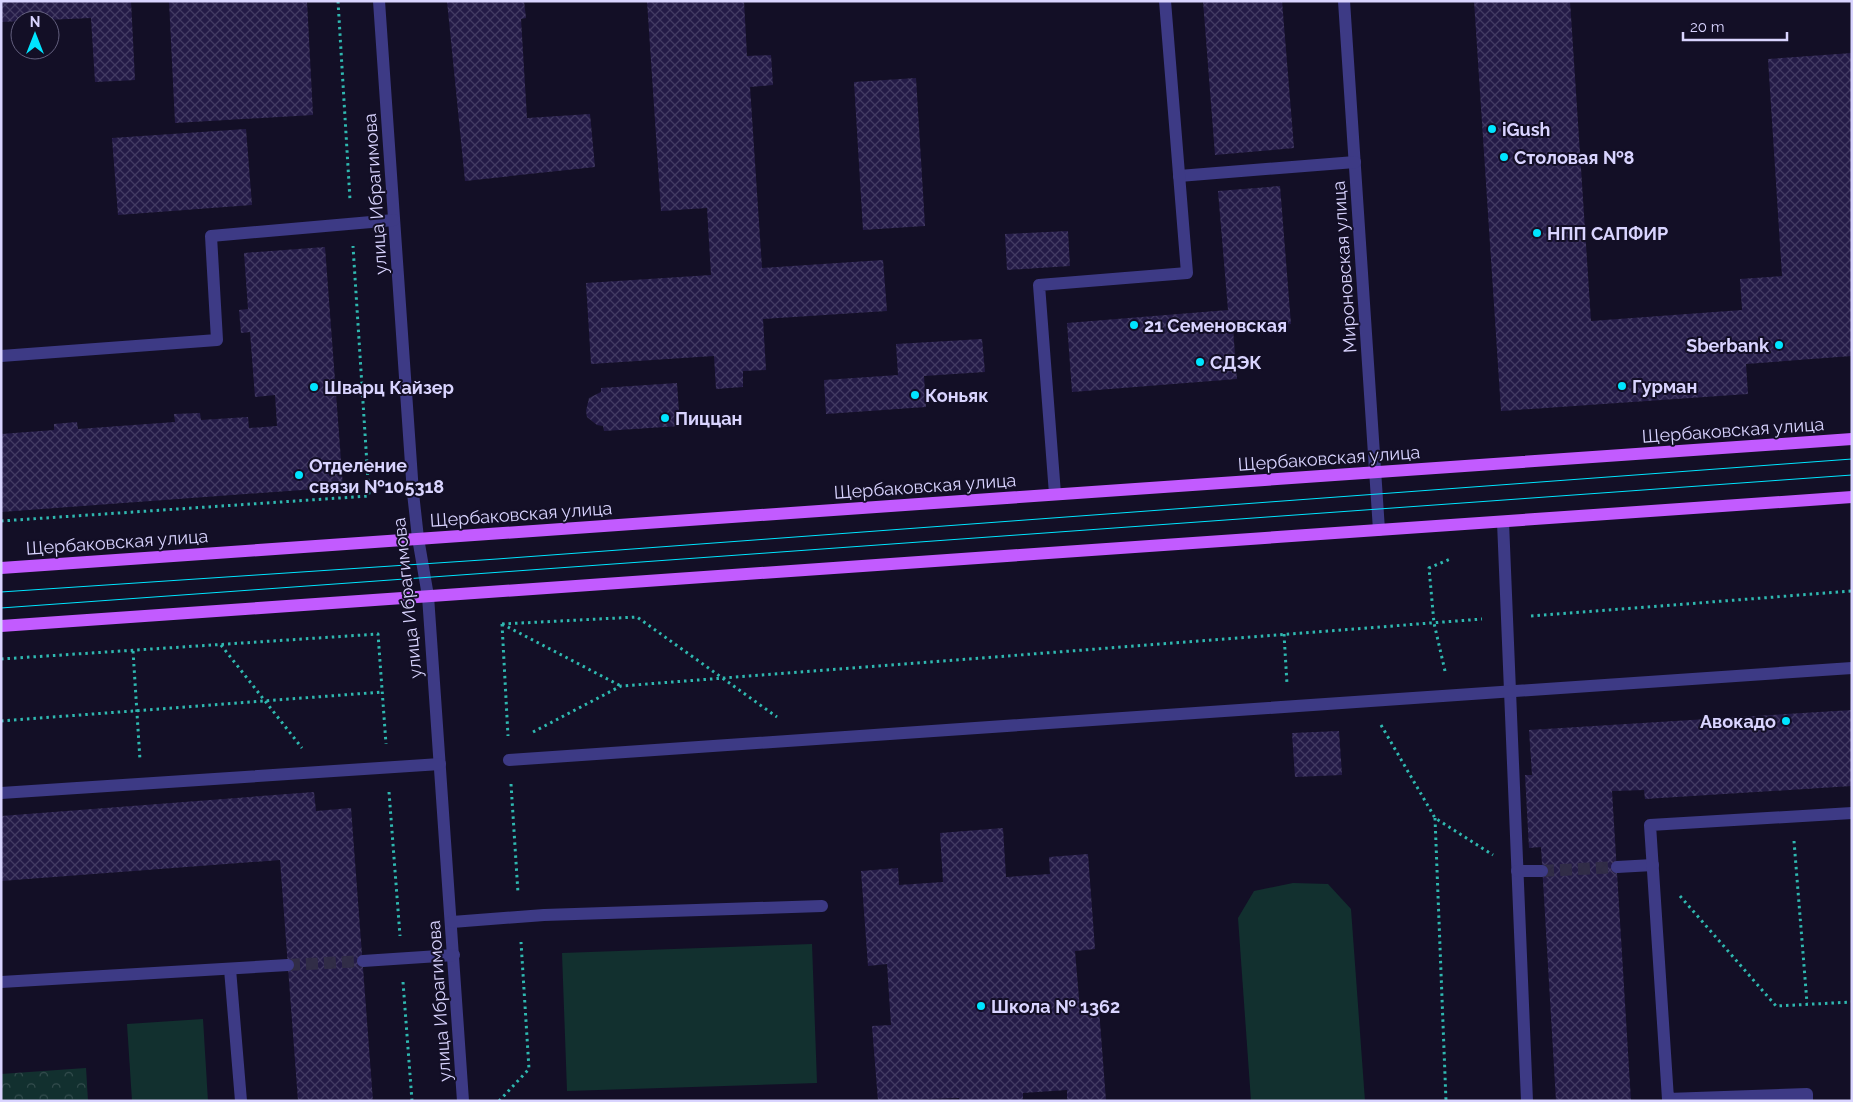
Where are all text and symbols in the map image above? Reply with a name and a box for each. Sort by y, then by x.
north arrow [10,10,60,60]
scale bar [1683,10,1787,42]
text: N [30,14,40,30]
text: 20 m [1690,18,1725,36]
street label: улица Ибрагимова [359,113,391,275]
place label: iGush [1502,119,1551,140]
marker: iGush [1486,123,1498,135]
place label: Столовая №8 [1514,147,1635,168]
marker: Столовая №8 [1498,151,1510,163]
street label: Мироновская улица [1328,180,1360,354]
place label: НПП САПФИР [1547,223,1668,244]
marker: НПП САПФИР [1531,227,1543,239]
place label: 21 Семеновская [1144,315,1287,336]
marker: 21 Семеновская [1128,319,1140,331]
place label: Sberbank [1686,335,1770,356]
marker: Sberbank [1773,339,1785,351]
place label: СДЭК [1210,352,1262,373]
marker: СДЭК [1194,356,1206,368]
place label: Гурман [1632,376,1697,397]
place label: Шварц Кайзер [324,377,454,398]
marker: Гурман [1616,380,1628,392]
marker: Шварц Кайзер [308,381,320,393]
place label: Коньяк [925,385,988,406]
marker: Коньяк [909,389,921,401]
place label: Пиццан [675,408,742,429]
marker: Пиццан [659,412,671,424]
street label: Щербаковская улица [1641,413,1825,447]
street label: Щербаковская улица [1237,441,1421,475]
place label: Отделение связи №105318 [309,455,444,497]
marker: Отделение связи №105318 [293,469,305,481]
street label: Щербаковская улица [833,469,1017,503]
street label: Щербаковская улица [429,497,613,531]
street label: улица Ибрагимова [388,516,426,680]
street label: Щербаковская улица [25,525,209,559]
place label: Авокадо [1700,711,1776,732]
marker: Авокадо [1780,715,1792,727]
street label: улица Ибрагимова [423,920,455,1082]
place label: Школа № 1362 [991,996,1120,1017]
marker: Школа № 1362 [975,1000,987,1012]

